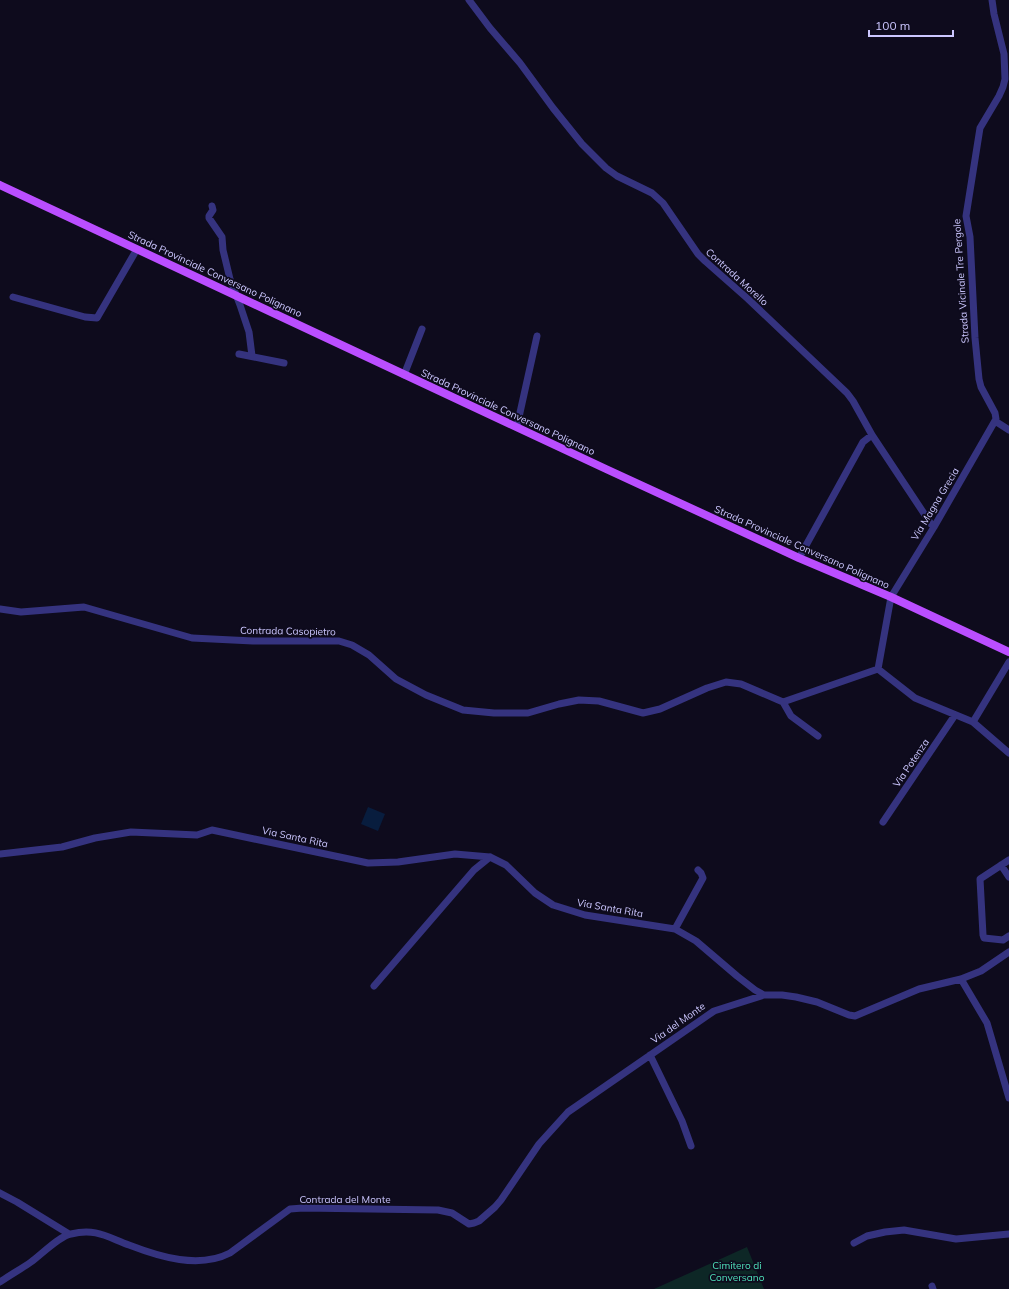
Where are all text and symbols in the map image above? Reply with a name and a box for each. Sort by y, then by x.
scale bar [869,12,953,38]
text: 100 m [875,18,910,33]
street label: Strada Vicinale Tre Pergole [950,218,972,344]
street label: Strada Provinciale Conversano Polignano [126,228,304,320]
street label: Contrada Morello [703,246,771,309]
street label: Strada Provinciale Conversano Polignano [419,366,597,458]
street label: Via Magna Grecia [908,465,962,543]
street label: Strada Provinciale Conversano Polignano [712,502,892,592]
street label: Contrada Casopietro [240,624,336,638]
street label: Via Potenza [890,736,932,790]
street label: Via Santa Rita [261,824,329,850]
street label: Via Santa Rita [576,896,644,920]
street label: Via del Monte [648,999,708,1047]
street label: Contrada del Monte [299,1193,391,1206]
park label: Cimitero di Conversano [710,1259,765,1284]

